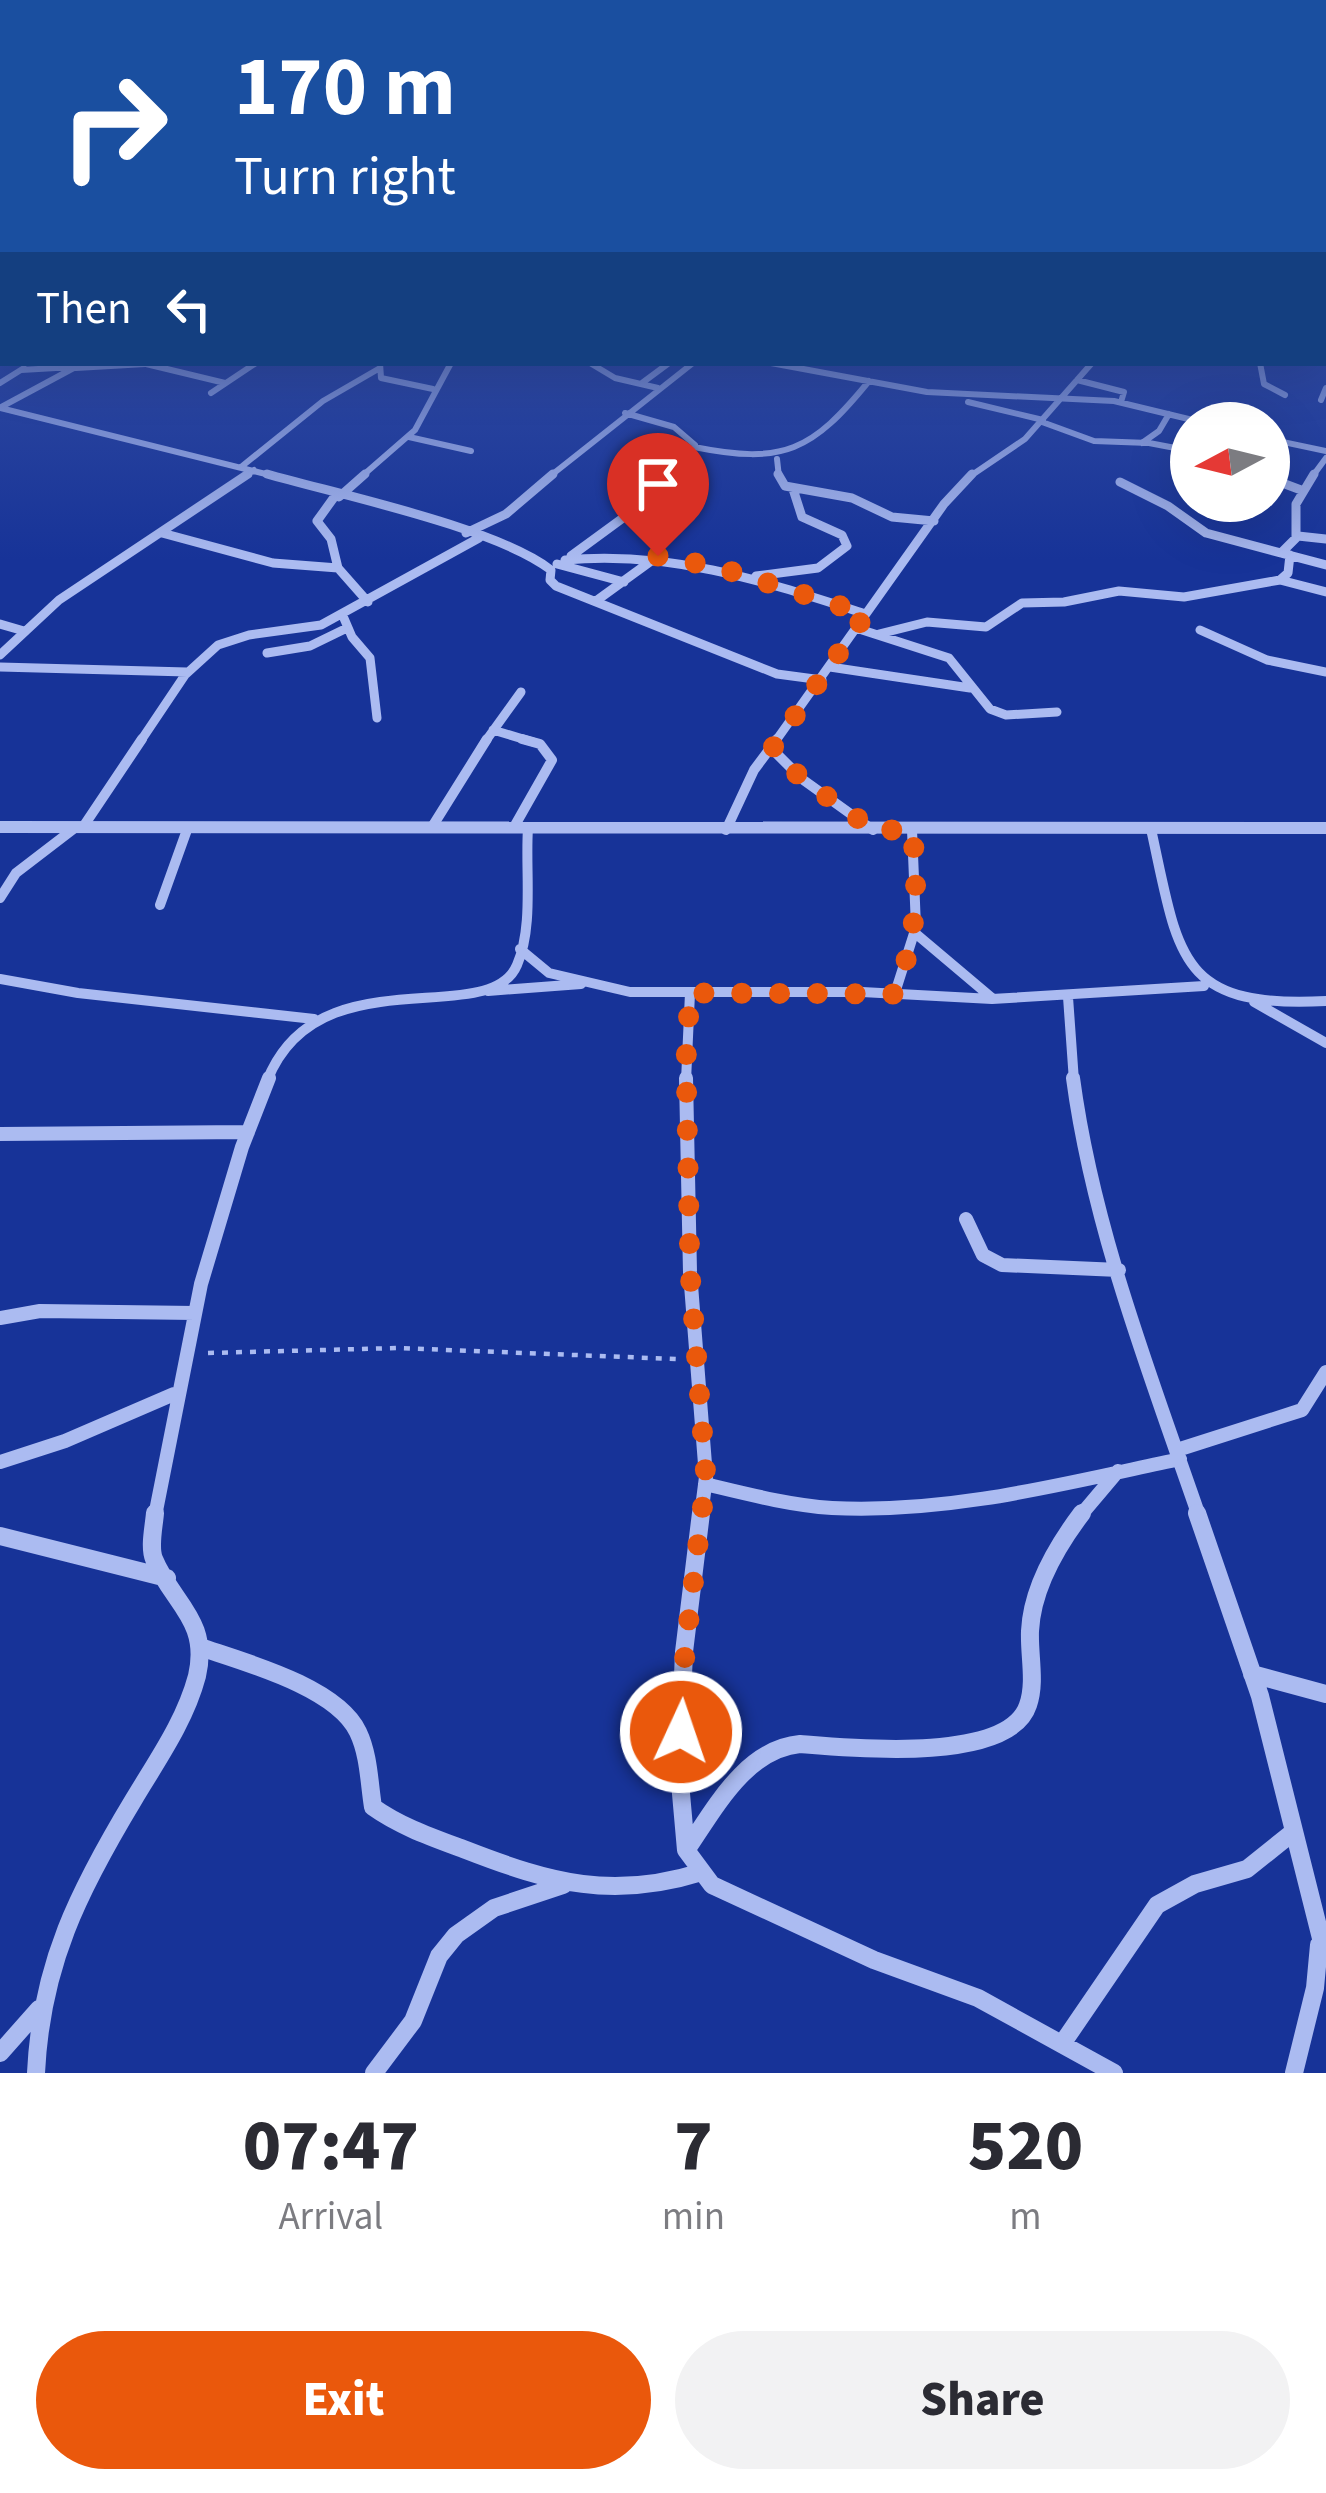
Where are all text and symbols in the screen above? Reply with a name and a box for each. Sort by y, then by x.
text: 170 m [234,28,456,148]
icon: right [36,48,192,204]
text: Turn right [234,139,456,216]
icon: left [156,276,222,342]
text: Then [36,277,132,341]
north arrow [1170,402,1290,522]
map controls [1170,402,1290,522]
pin [607,433,709,556]
icon: arrive [625,451,691,517]
position arrow [618,1669,744,1795]
text: 07:47 [243,2095,419,2198]
text: 7 [674,2095,713,2198]
text: 520 [968,2095,1083,2198]
text: Arrival [278,2189,383,2245]
text: min [662,2189,725,2245]
text: m [1009,2189,1042,2245]
button: Exit [36,2331,651,2469]
button: Share [675,2331,1290,2469]

